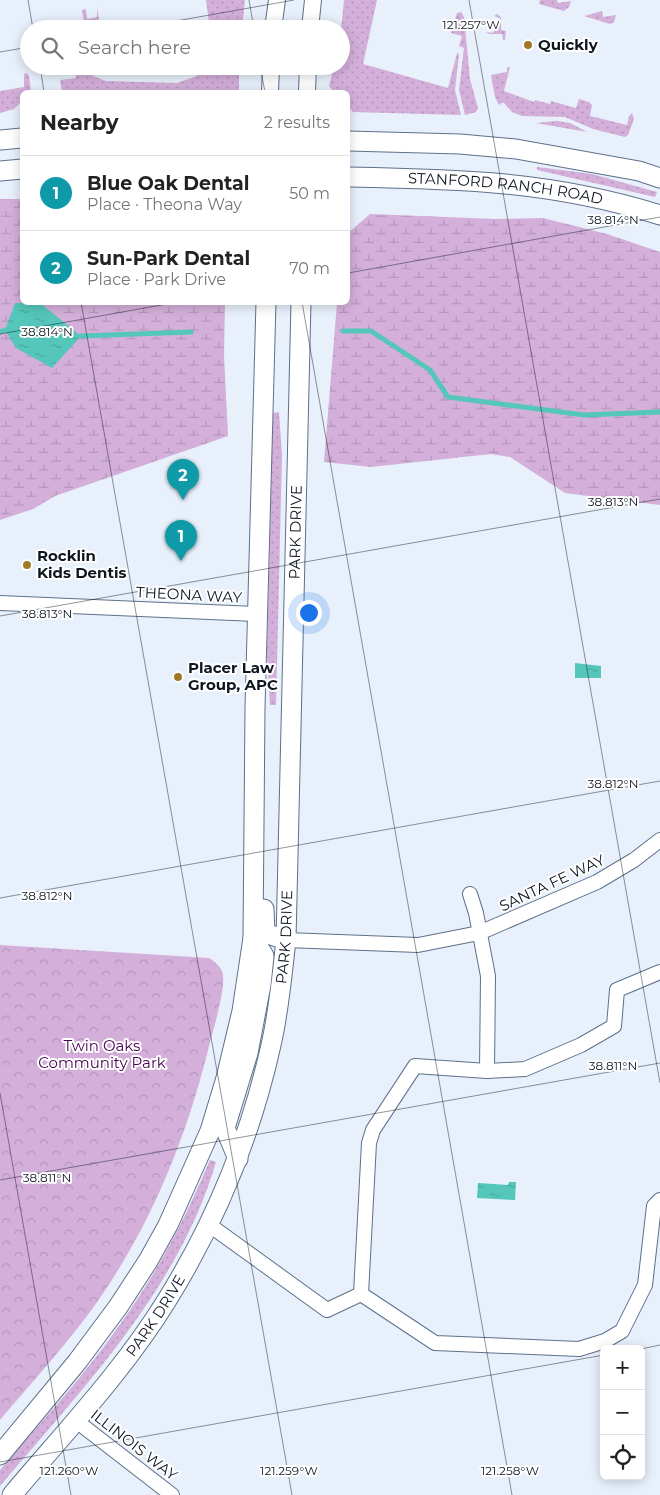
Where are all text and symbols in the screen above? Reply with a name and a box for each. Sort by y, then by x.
text: 121.257°W [442,17,500,32]
search box [20,20,350,75]
icon: search [38,34,66,62]
place label: Quickly [538,35,599,54]
text: Search here [78,36,191,59]
marker: Quickly [522,39,534,51]
text: Nearby [40,110,119,135]
text: 2 results [264,113,330,132]
street label: STANFORD RANCH ROAD [408,168,605,208]
text: Blue Oak Dental [87,172,249,195]
text: 1 [53,184,59,203]
text: 50 m [289,184,330,203]
text: Place · Theona Way [87,195,242,214]
text: 38.814°N [587,212,639,227]
text: Sun-Park Dental [87,247,250,270]
text: 2 [51,259,61,278]
text: 70 m [289,259,330,278]
text: Place · Park Drive [87,270,226,289]
text: 38.814°N [21,324,73,339]
pin: 2 [167,459,199,500]
street label: PARK DRIVE [284,485,306,580]
text: 38.813°N [588,494,638,509]
pin: 1 [165,520,197,561]
place label: Rocklin Kids Dentis [37,546,126,582]
marker: Rocklin Kids Dentis [21,559,33,571]
street label: THEONA WAY [136,582,243,607]
your location [296,600,322,626]
text: 38.813°N [22,606,72,621]
place label: Placer Law Group, APC [188,658,278,694]
marker: Placer Law Group, APC [172,671,184,683]
text: 38.812°N [588,776,638,791]
street label: SANTA FE WAY [496,850,608,915]
text: 38.812°N [22,888,72,903]
street label: PARK DRIVE [271,890,296,985]
park label: Twin Oaks Community Park [38,1036,166,1072]
text: 38.811°N [589,1058,637,1073]
text: 38.811°N [23,1170,71,1185]
street label: PARK DRIVE [121,1271,189,1360]
map controls [600,1345,645,1480]
button: + [600,1345,645,1390]
button: − [600,1390,645,1435]
street label: ILLINOIS WAY [87,1405,182,1485]
button: locate [600,1435,645,1480]
text: 121.260°W [40,1463,98,1478]
text: 121.259°W [260,1463,318,1478]
text: 121.258°W [481,1463,539,1478]

